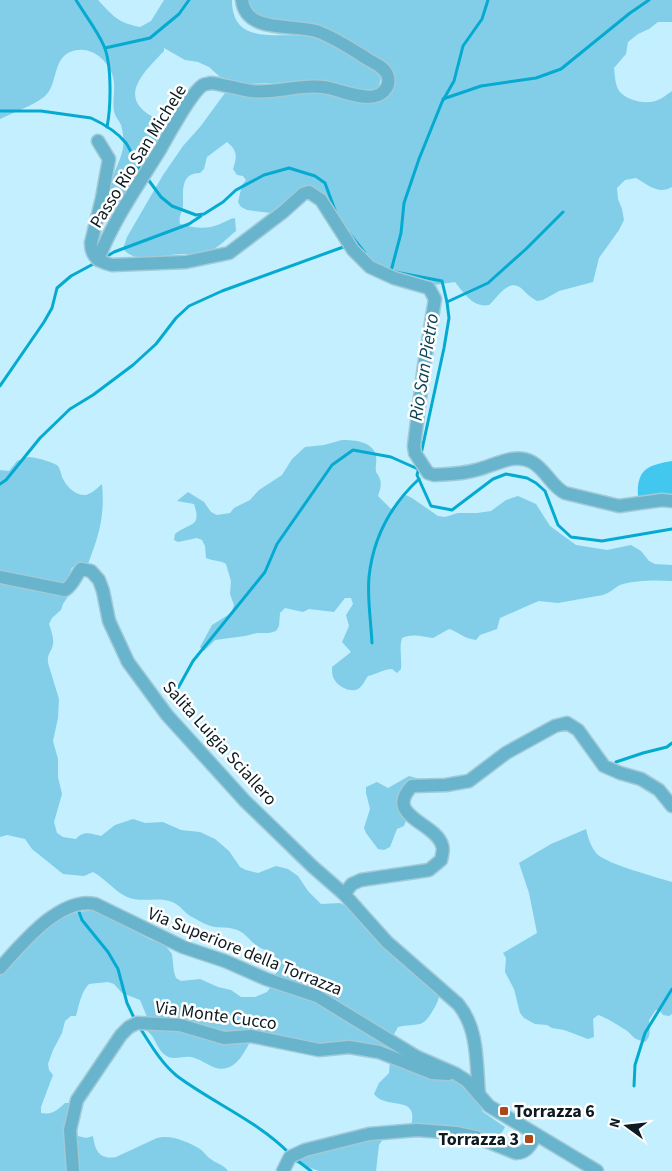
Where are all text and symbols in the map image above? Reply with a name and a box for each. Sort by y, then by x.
street label: Passo Rio San Michele [84,80,193,233]
water label: Rio San Pietro [403,311,446,423]
street label: Salita Luigia Sciallero [157,675,283,811]
street label: Via Superiore della Torrazza [144,901,346,1002]
street label: Via Monte Cucco [153,995,278,1036]
place label: Torrazza 6 [514,1099,595,1124]
north arrow [602,1101,652,1151]
marker: Torrazza 6 [498,1105,510,1117]
text: N [605,1116,626,1130]
place label: Torrazza 3 [438,1127,519,1152]
marker: Torrazza 3 [523,1133,535,1145]

